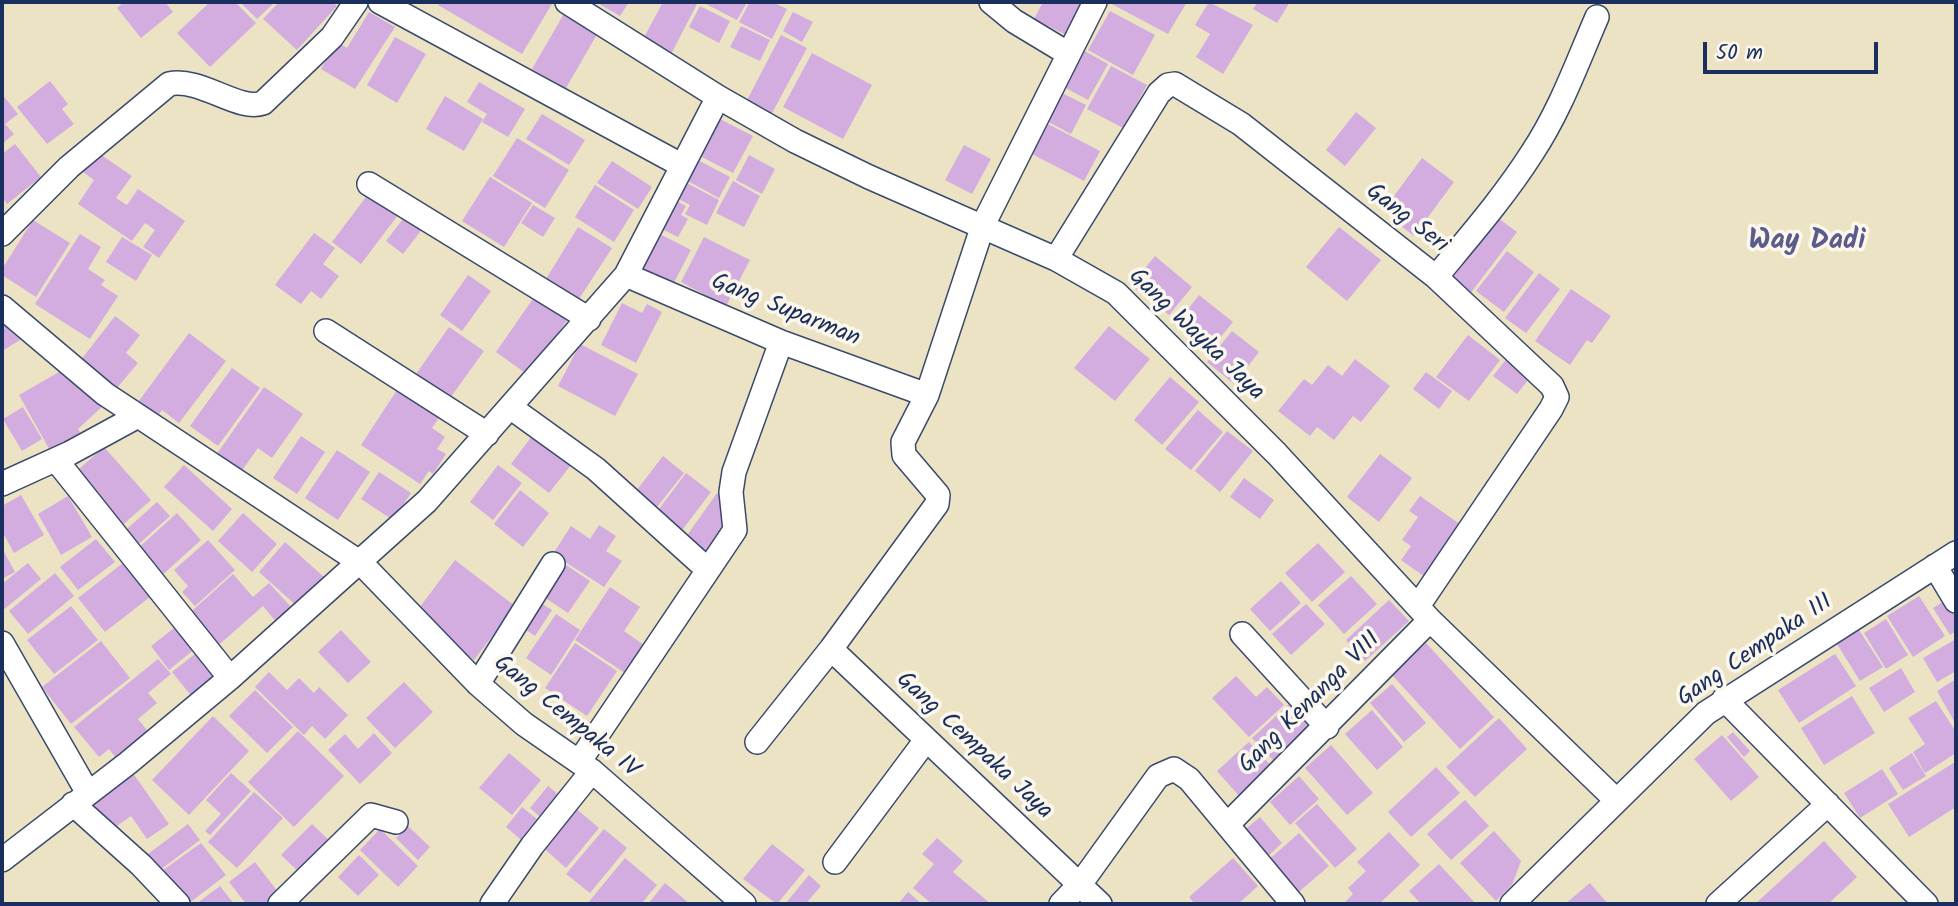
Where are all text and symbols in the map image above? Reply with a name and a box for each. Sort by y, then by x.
scale bar [1706,28,1881,72]
text: 50 m [1716,37,1763,70]
street label: Gang Seri [1359,179,1453,261]
district label: Way Dadi [1749,226,1865,260]
street label: Gang Wayka Jaya [1121,264,1269,408]
street label: Gang Suparman [706,269,864,355]
street label: Gang Cempaka III [1673,589,1839,715]
street label: Gang Kenanga VIII [1234,627,1388,781]
street label: Gang Cempaka IV [486,650,644,786]
street label: Gang Cempaka Jaya [889,667,1057,827]

